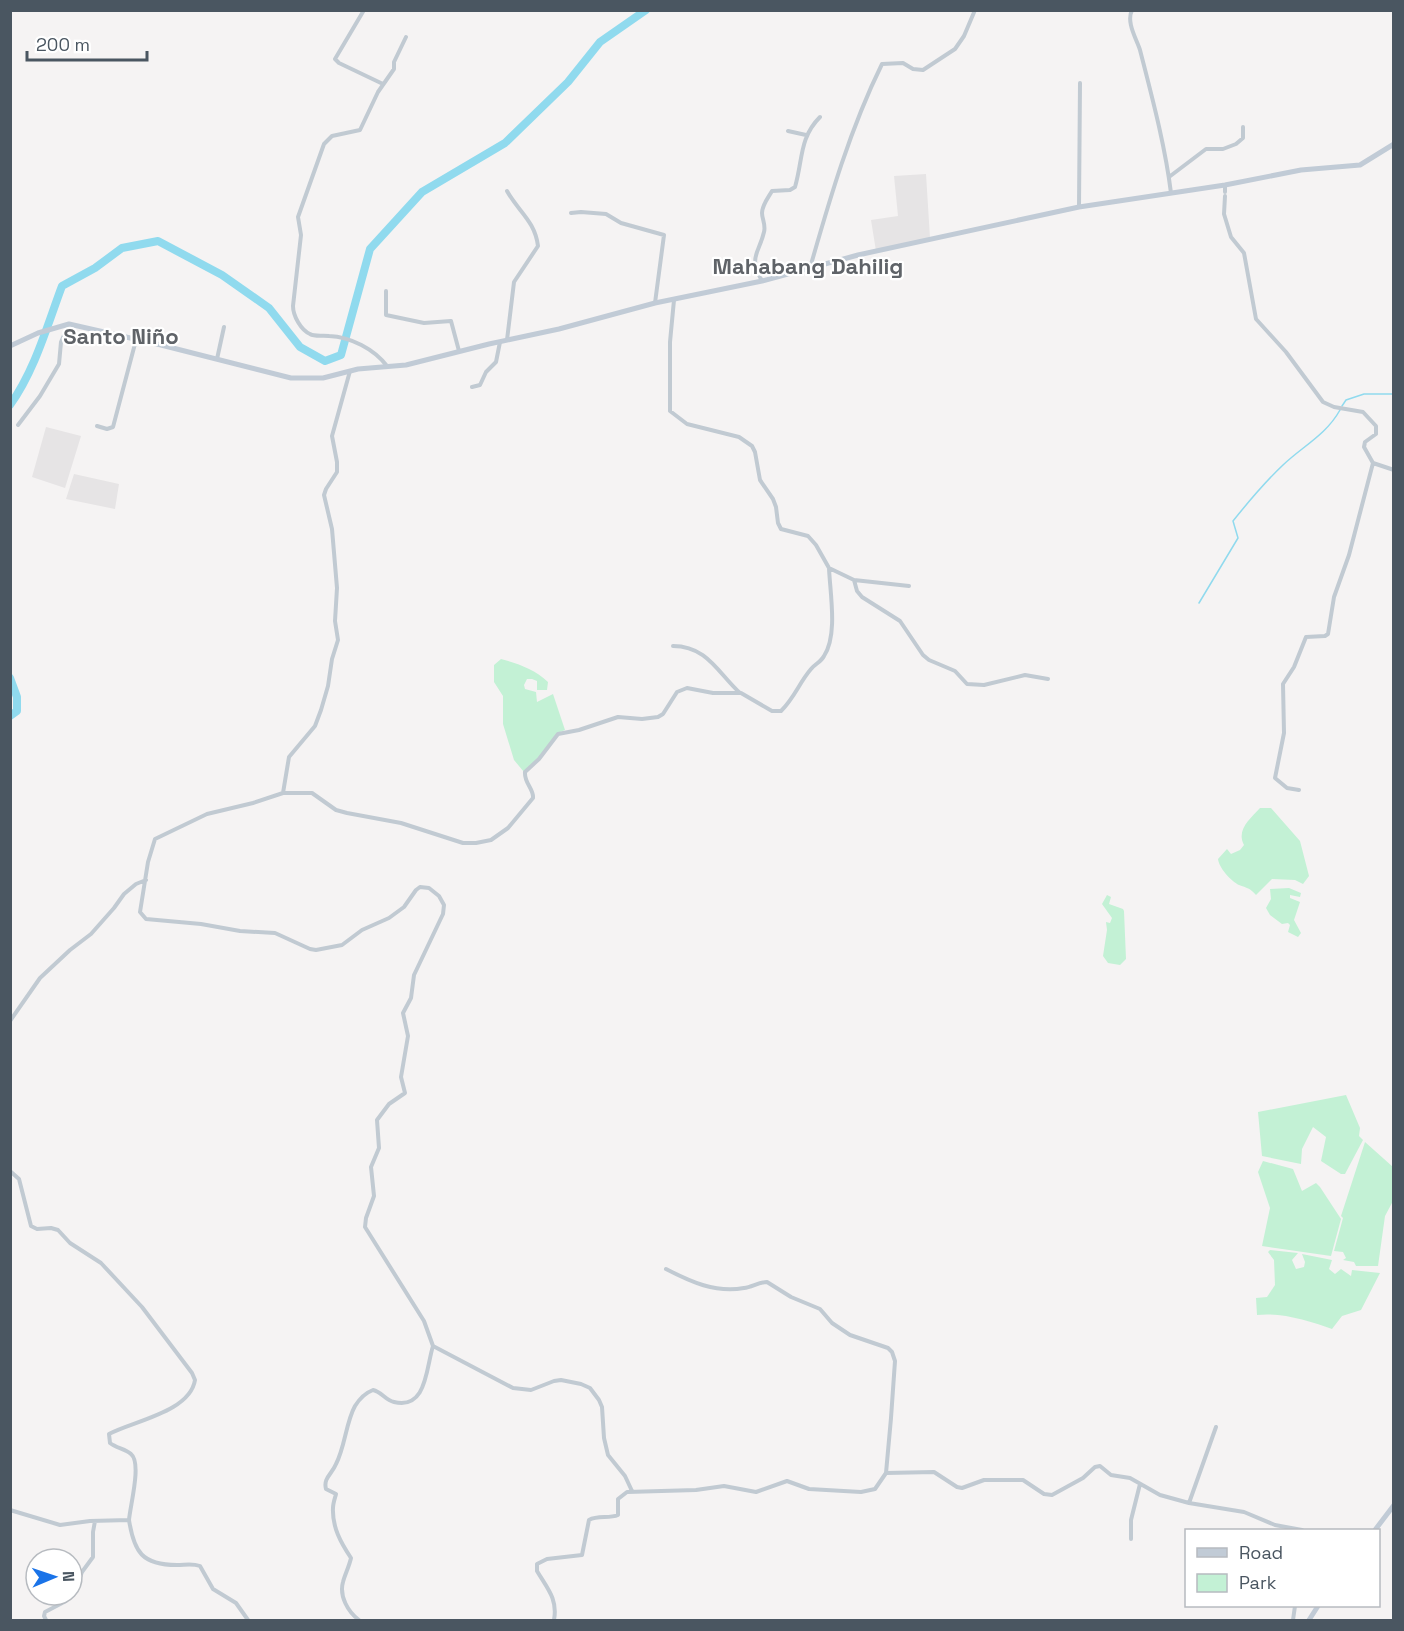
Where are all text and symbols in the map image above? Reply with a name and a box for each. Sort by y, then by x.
scale bar [27,24,147,62]
text: 200 m [36,33,90,56]
district label: Mahabang Dahilig [713,252,903,280]
district label: Santo Niño [63,322,179,350]
legend [1185,1529,1380,1607]
text: Road [1239,1541,1283,1564]
north arrow [24,1547,84,1607]
text: N [58,1571,79,1582]
text: Park [1239,1571,1277,1594]

